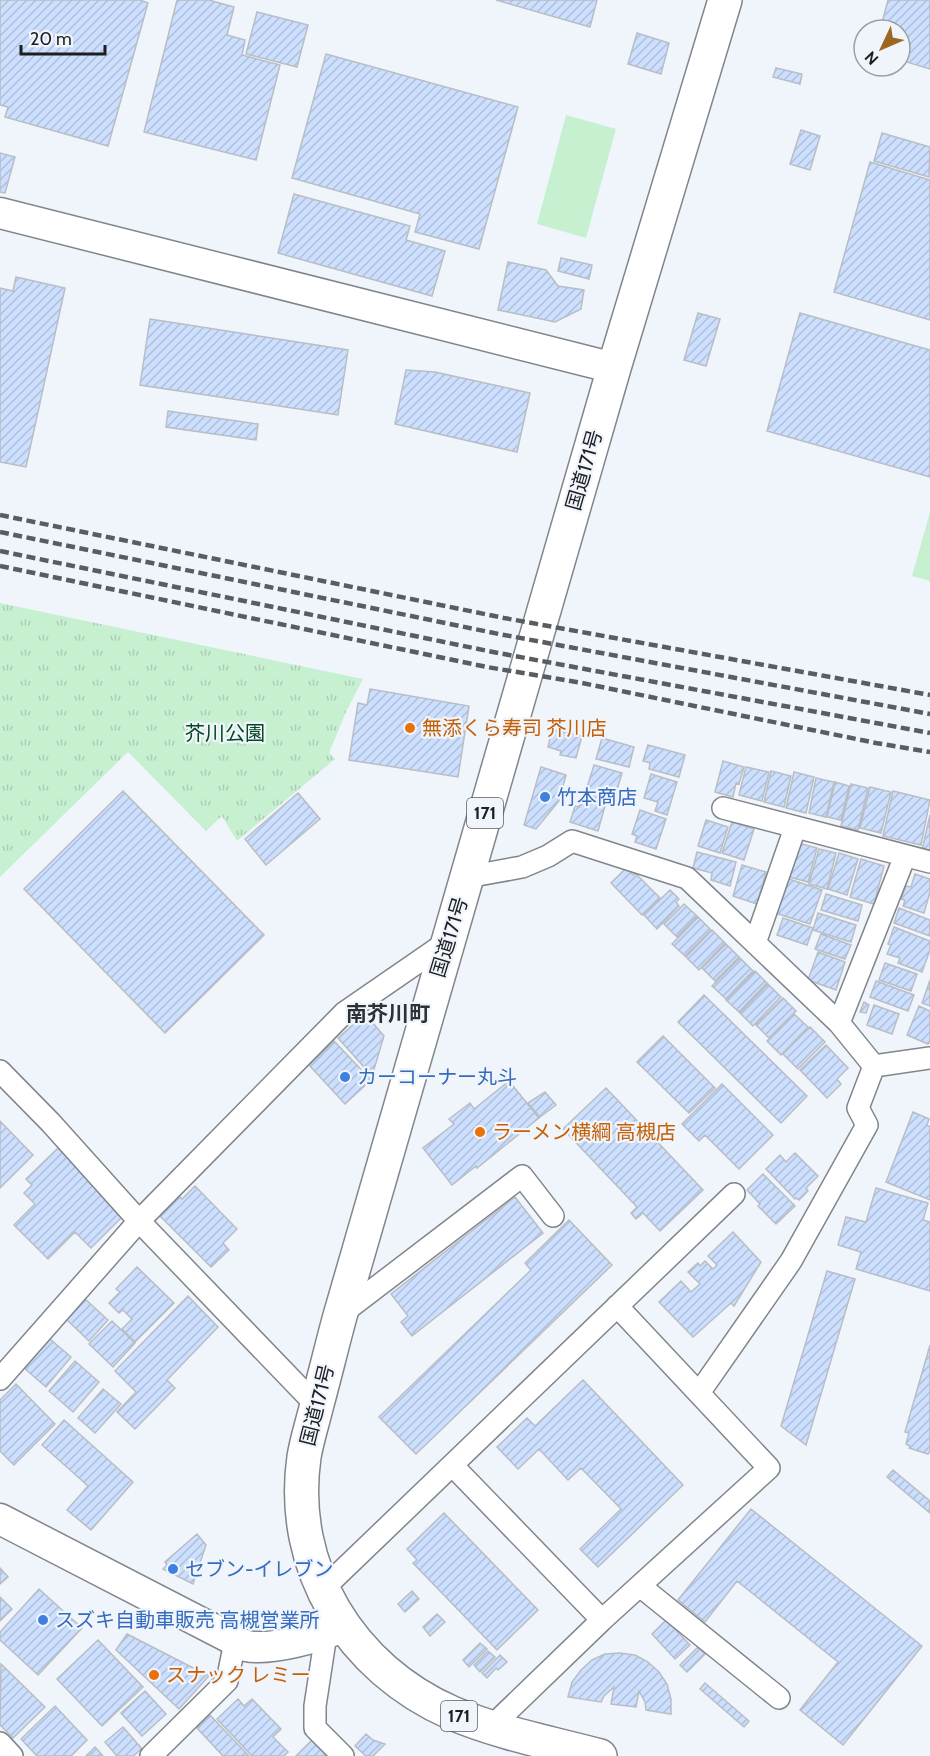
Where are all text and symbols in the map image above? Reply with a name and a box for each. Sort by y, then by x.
scale bar [21,18,105,56]
north arrow [852,18,912,78]
text: 20 m [30,28,72,50]
text: N [861,47,882,69]
street label: 国道171号 [561,427,607,513]
place label: 無添くら寿司 芥川店 [422,716,607,740]
park label: 芥川公園 [185,721,265,745]
marker: 無添くら寿司 芥川店 [403,721,417,735]
place label: 竹本商店 [557,785,637,809]
marker: 竹本商店 [538,790,552,804]
road number: 171 [467,798,503,828]
street label: 国道171号 [425,894,473,980]
district label: 南芥川町 [346,1001,430,1026]
place label: カーコーナー丸斗 [357,1065,517,1089]
marker: カーコーナー丸斗 [338,1070,352,1084]
place label: ラーメン横綱 高槻店 [492,1120,676,1144]
marker: ラーメン横綱 高槻店 [473,1125,487,1139]
street label: 国道171号 [295,1362,339,1448]
place label: セブン-イレブン [185,1557,333,1581]
marker: セブン-イレブン [166,1562,180,1576]
place label: スズキ自動車販売 高槻営業所 [55,1608,320,1632]
marker: スズキ自動車販売 高槻営業所 [36,1613,50,1627]
place label: スナック レミー [166,1663,311,1687]
marker: スナック レミー [147,1668,161,1682]
road number: 171 [441,1701,477,1731]

